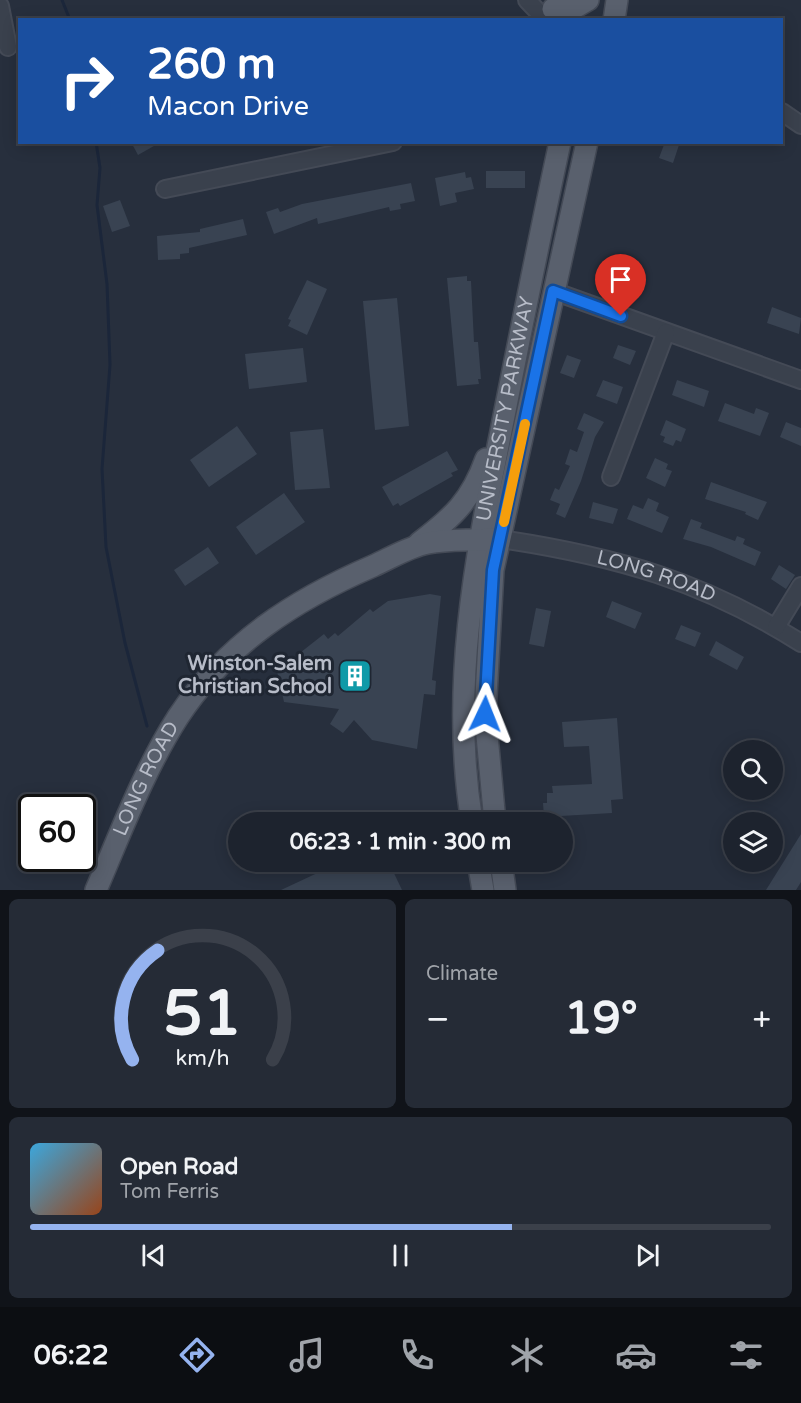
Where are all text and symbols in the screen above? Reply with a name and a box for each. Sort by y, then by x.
text: 260 m [147,39,276,90]
icon: right [48,42,126,120]
text: Macon Drive [147,90,309,123]
pin [595,254,646,316]
icon: arrive [604,263,637,296]
street label: UNIVERSITY PARKWAY [472,294,540,523]
street label: LONG ROAD [594,545,720,607]
place label: Winston-Salem Christian School [178,652,332,699]
building icon: Winston-Salem Christian School [337,658,373,694]
position arrow [453,682,517,746]
street label: LONG ROAD [108,717,184,840]
map controls [723,740,783,872]
button: search [723,740,783,800]
speed limit sign: 60 [18,794,96,872]
button: layers [723,812,783,872]
text: 06:23 · 1 min · 300 m [290,829,511,855]
text: Climate [426,962,498,986]
text: 51 [163,977,242,1052]
text: 19° [564,992,638,1046]
text: − [426,1000,450,1039]
text: + [752,1000,771,1039]
text: km/h [176,1046,229,1072]
text: Open Road [120,1154,238,1180]
text: Tom Ferris [120,1180,219,1204]
icon: previous [137,1239,170,1272]
icon: pause [384,1239,417,1272]
icon: next [631,1239,664,1272]
icon: directions [176,1334,218,1376]
icon: music [286,1334,328,1376]
icon: phone [396,1334,438,1376]
icon: climate [506,1334,548,1376]
icon: car [615,1334,657,1376]
icon: filters [725,1334,767,1376]
text: 06:22 [34,1339,109,1372]

